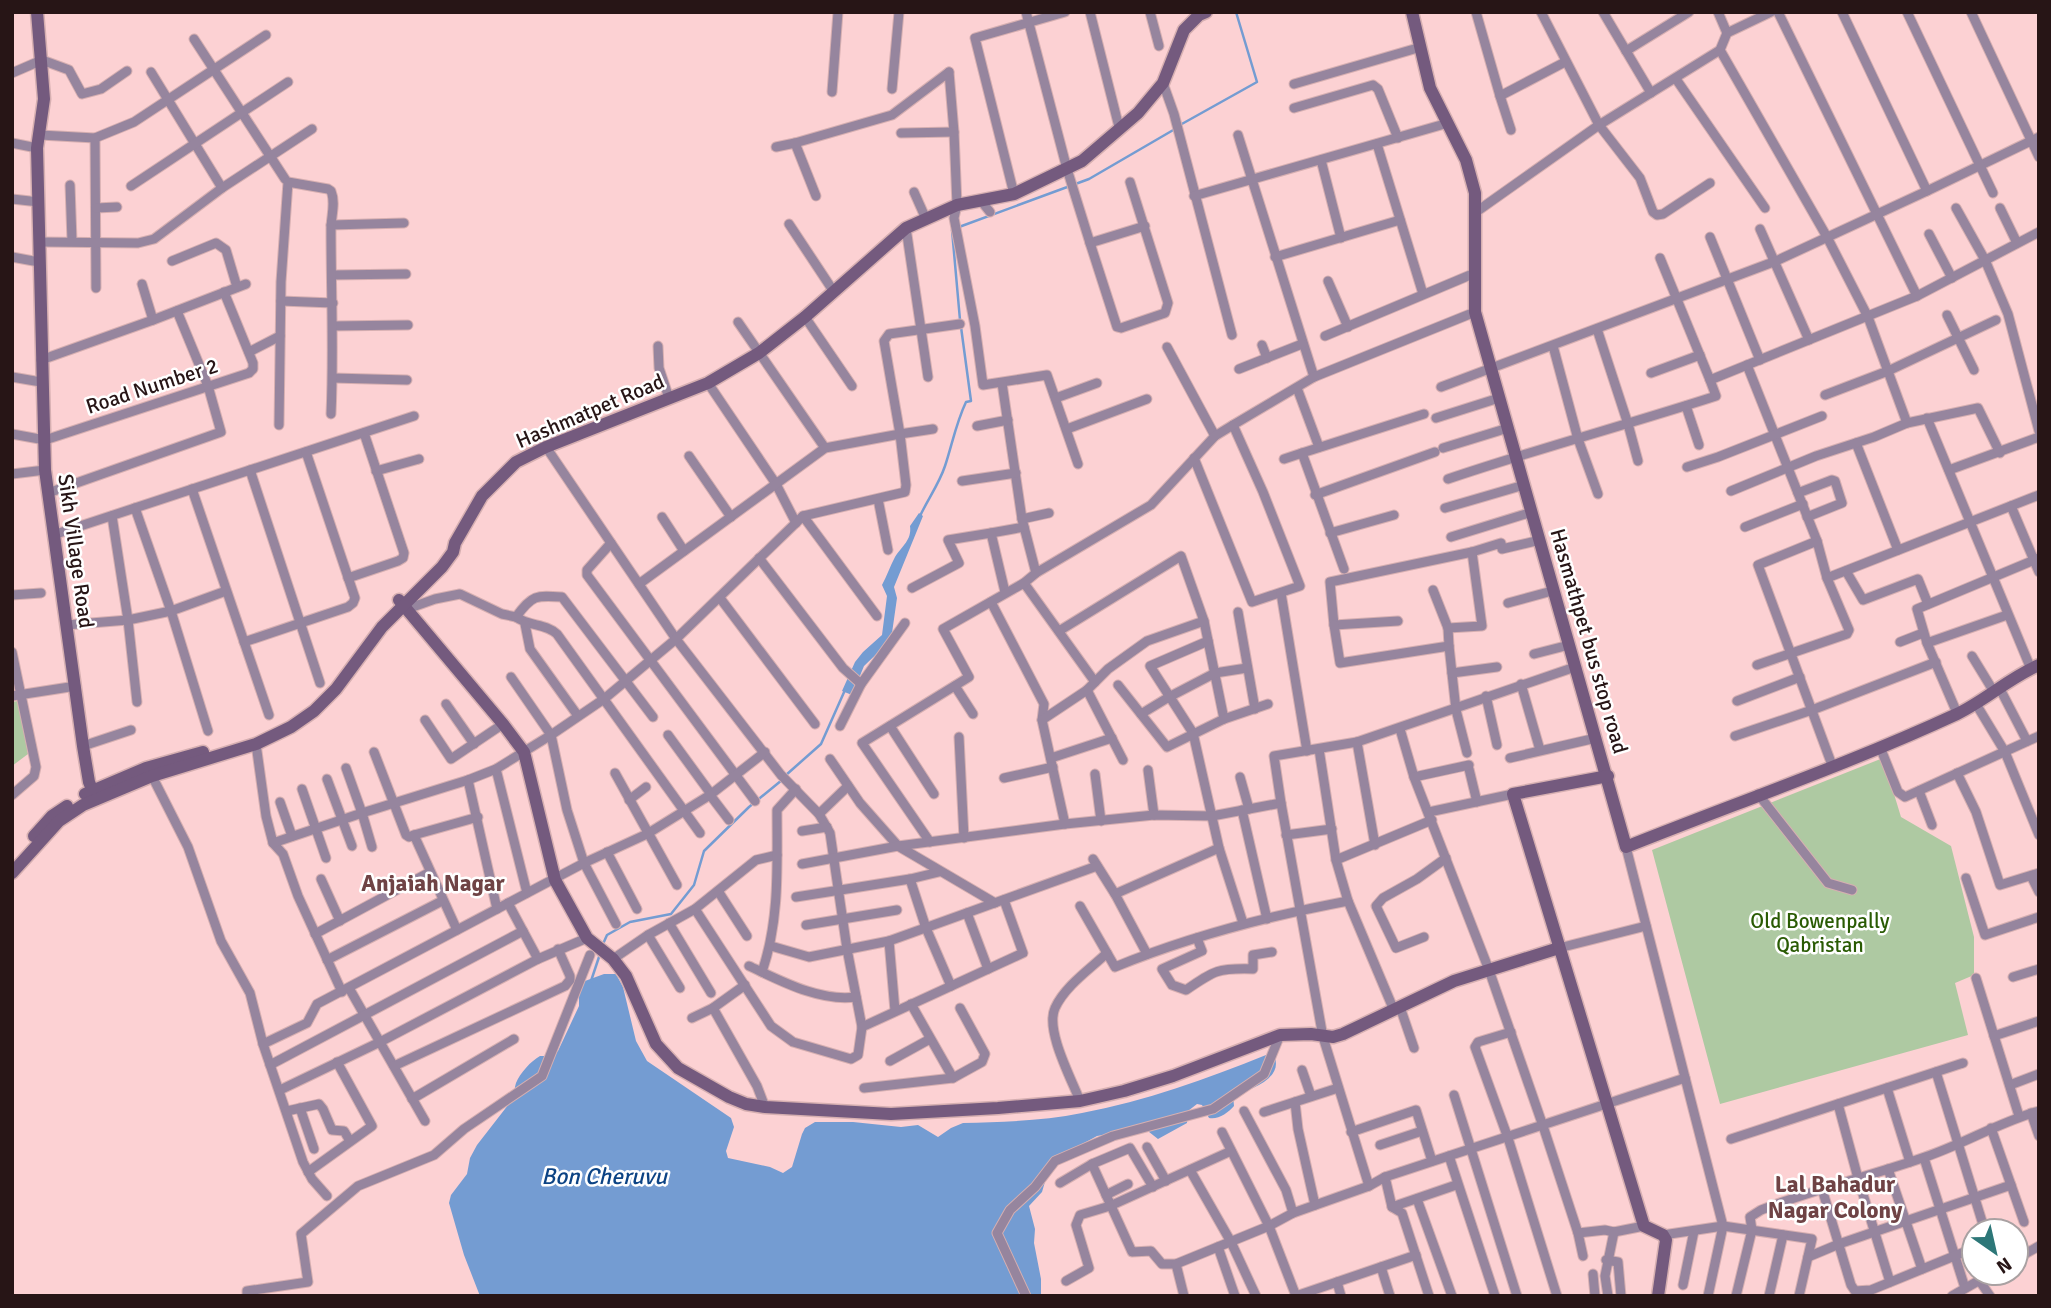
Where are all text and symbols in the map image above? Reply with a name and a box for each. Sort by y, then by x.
street label: Road Number 2 [83,352,221,420]
street label: Hashmatpet Road [512,368,668,454]
street label: Sikh Village Road [52,472,100,630]
street label: Hasmathpet bus stop road [1544,525,1634,757]
district label: Anjaiah Nagar [361,869,506,898]
park label: Old Bowenpally Qabristan [1750,908,1890,958]
water label: Bon Cheruvu [541,1162,668,1191]
district label: Lal Bahadur Nagar Colony [1768,1170,1903,1225]
north arrow [1960,1217,2030,1287]
text: N [1992,1252,2016,1279]

